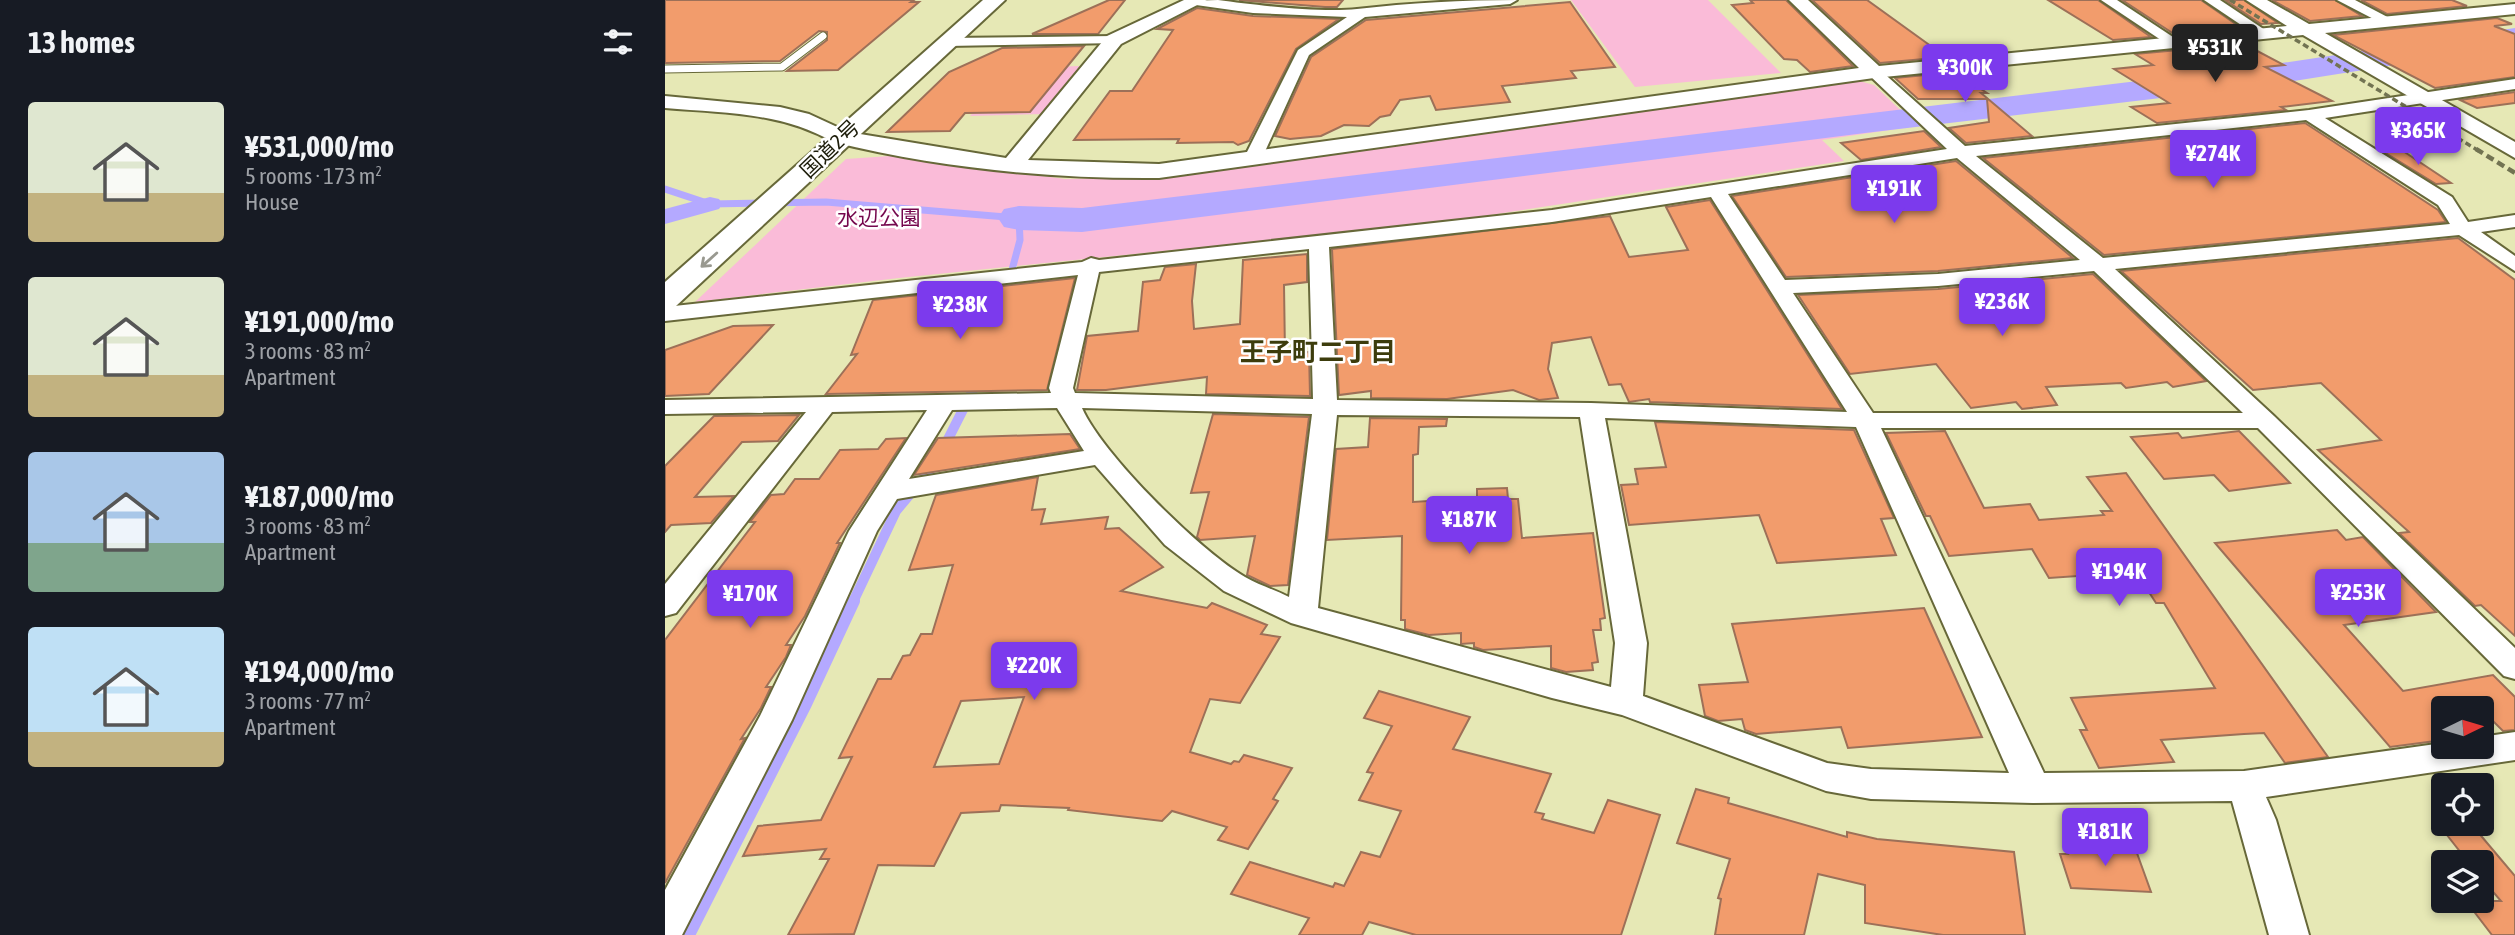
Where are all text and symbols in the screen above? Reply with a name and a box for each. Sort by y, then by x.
icon: filters [599,23,637,61]
pin: ¥531K [2166,24,2264,84]
text: 13 homes [28,25,135,59]
text: ¥531K [2188,34,2242,60]
pin: ¥300K [1916,44,2014,104]
text: ¥300K [1938,54,1992,80]
pin: ¥365K [2369,108,2467,167]
street label: 国道2号 [795,114,864,182]
text: ¥365K [2391,117,2445,143]
text: ¥531,000/mo [245,129,394,163]
icon: home [84,130,168,214]
pin: ¥274K [2164,130,2262,190]
text: ¥274K [2186,140,2240,166]
text: 5 rooms · 173 m² [245,163,382,189]
pin: ¥191K [1845,166,1943,225]
text: ¥191K [1867,175,1921,201]
text: House [245,189,299,215]
park label: 水辺公園 [837,205,921,229]
one-way arrow [700,252,718,268]
pin: ¥236K [1953,278,2051,338]
pin: ¥238K [911,282,1009,341]
text: ¥236K [1975,288,2029,314]
text: ¥238K [933,291,987,317]
text: ¥191,000/mo [245,304,394,338]
icon: home [84,305,168,389]
district label: 王子町二丁目 [1240,337,1396,367]
text: 3 rooms · 83 m² [245,338,371,364]
text: Apartment [245,364,336,390]
text: ¥187,000/mo [245,479,394,513]
icon: home [84,480,168,564]
pin: ¥187K [1420,496,1518,556]
text: ¥187K [1442,506,1496,532]
text: 3 rooms · 83 m² [245,513,371,539]
text: Apartment [245,539,336,565]
pin: ¥194K [2070,548,2168,608]
text: ¥194K [2092,558,2146,584]
pin: ¥170K [701,570,799,630]
pin: ¥253K [2309,570,2407,629]
text: ¥253K [2331,579,2385,605]
text: ¥170K [723,580,777,606]
pin: ¥220K [985,642,1083,702]
text: ¥220K [1007,652,1061,678]
text: ¥194,000/mo [245,654,394,688]
icon: home [84,655,168,739]
text: 3 rooms · 77 m² [245,688,371,714]
north arrow [2431,696,2494,760]
map controls [2431,696,2494,913]
text: Apartment [245,714,336,740]
button: locate [2431,773,2494,836]
pin: ¥181K [2056,808,2154,868]
text: ¥181K [2078,818,2132,844]
button: layers [2431,850,2494,913]

